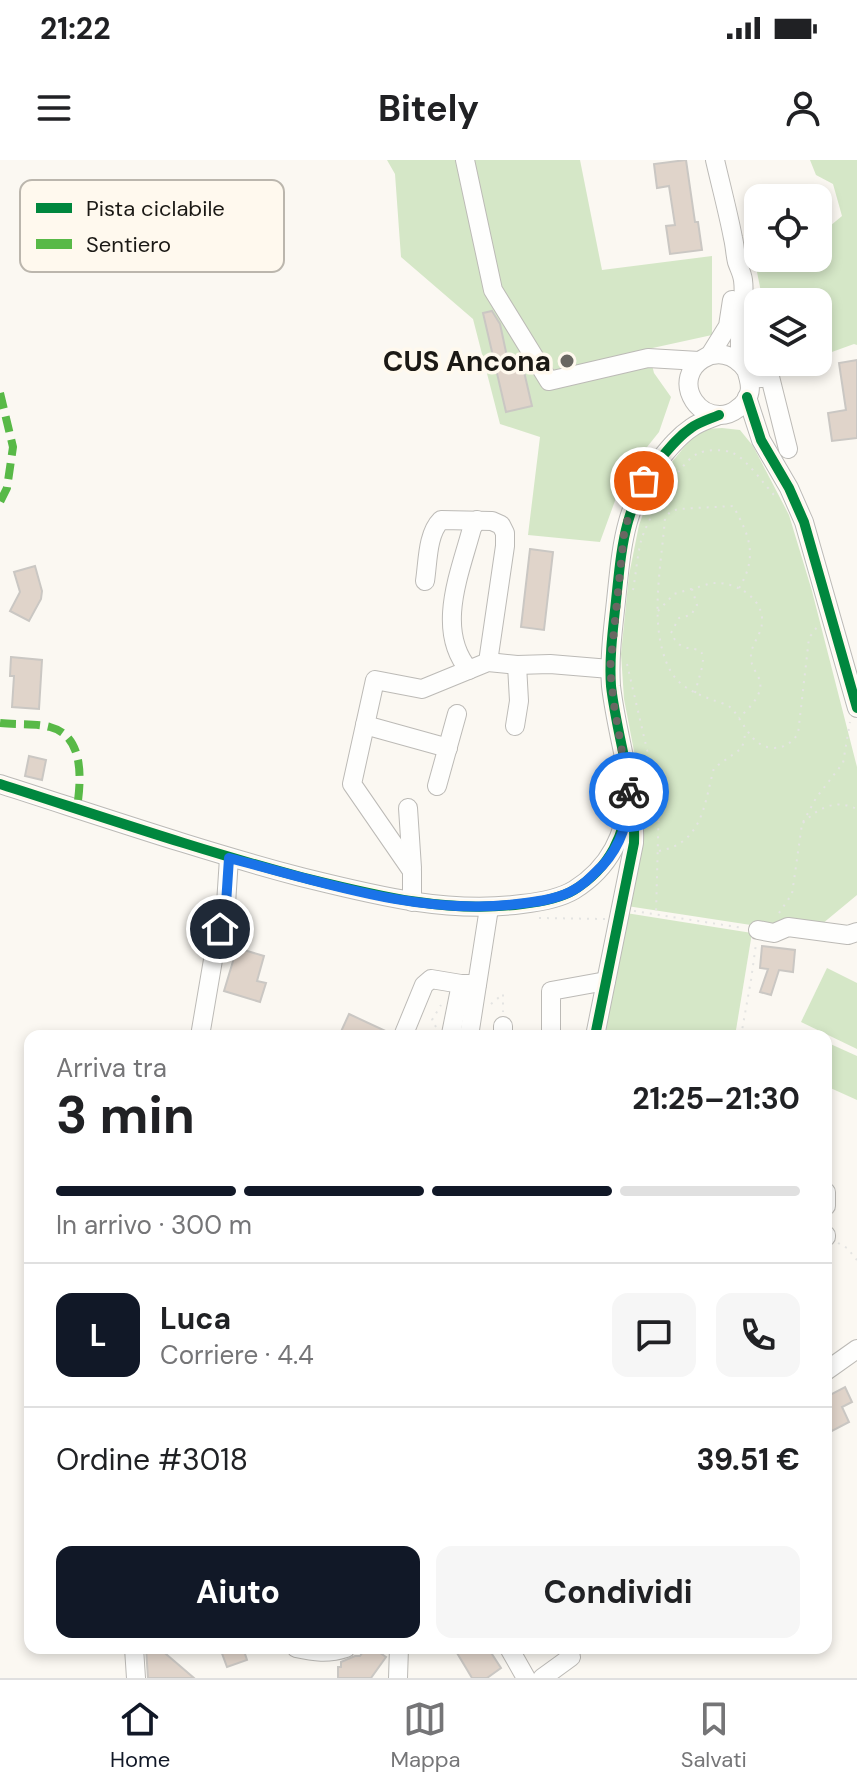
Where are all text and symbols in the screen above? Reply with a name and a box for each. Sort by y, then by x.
text: 21:22 [40,9,110,48]
text: Bitely [378,85,479,132]
icon: menu [32,86,76,130]
icon: person [781,86,825,130]
legend [20,180,284,272]
map controls [744,184,832,376]
button: locate [744,184,832,272]
text: Pista ciclabile [86,194,225,223]
text: Sentiero [86,230,171,259]
button: layers [744,288,832,376]
place label: CUS Ancona [383,343,551,380]
marker: CUS Ancona [558,352,576,370]
pin [610,447,678,515]
icon: bag [622,459,666,503]
courier [589,752,669,832]
icon: bike [607,770,651,814]
pin [186,895,254,963]
icon: home [198,907,242,951]
text: Arriva tra [56,1051,167,1085]
text: 21:25–21:30 [632,1079,800,1118]
text: 3 min [56,1081,195,1149]
text: In arrivo · 300 m [56,1208,252,1242]
button: chat [612,1293,696,1377]
button: phone [716,1293,800,1377]
text: Luca [160,1299,231,1338]
text: L [90,1316,106,1355]
text: Corriere · 4.4 [160,1338,314,1372]
text: Ordine #3018 [56,1440,248,1479]
text: 39.51 € [697,1440,800,1479]
button: Aiuto [56,1546,420,1638]
button: Condividi [436,1546,800,1638]
tab: Home [110,1697,170,1774]
tab: Mappa [390,1697,460,1774]
tab: Salvati [681,1697,747,1774]

